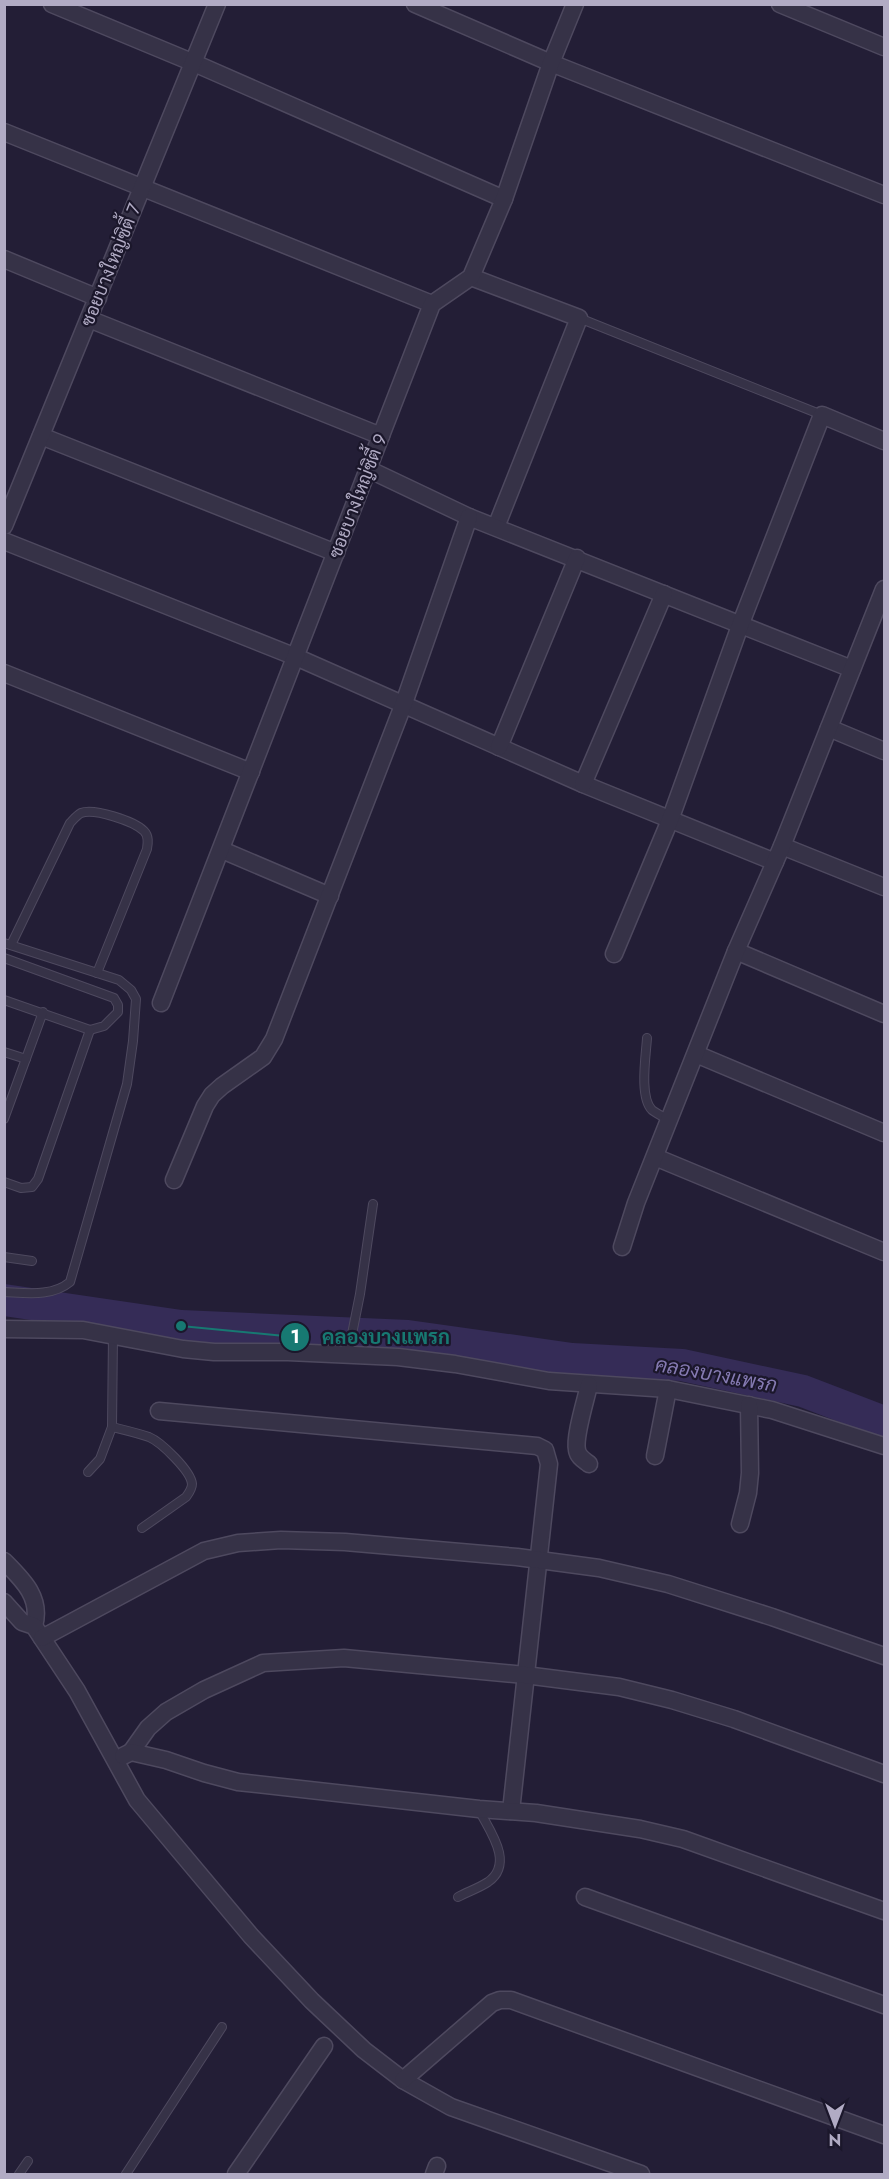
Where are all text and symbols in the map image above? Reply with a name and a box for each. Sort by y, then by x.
street label: ซอยบางใหญ่ซิตี้ 7 [72,198,148,330]
street label: ซอยบางใหญ่ซิตี้ 9 [320,429,394,562]
callout: คลองบางแพรก [280,1318,462,1356]
text: คลองบางแพรก [322,1323,450,1352]
text: 1 [290,1324,300,1350]
water label: คลองบางแพรก [653,1350,779,1400]
north arrow [805,2095,865,2155]
text: N [829,2128,841,2151]

